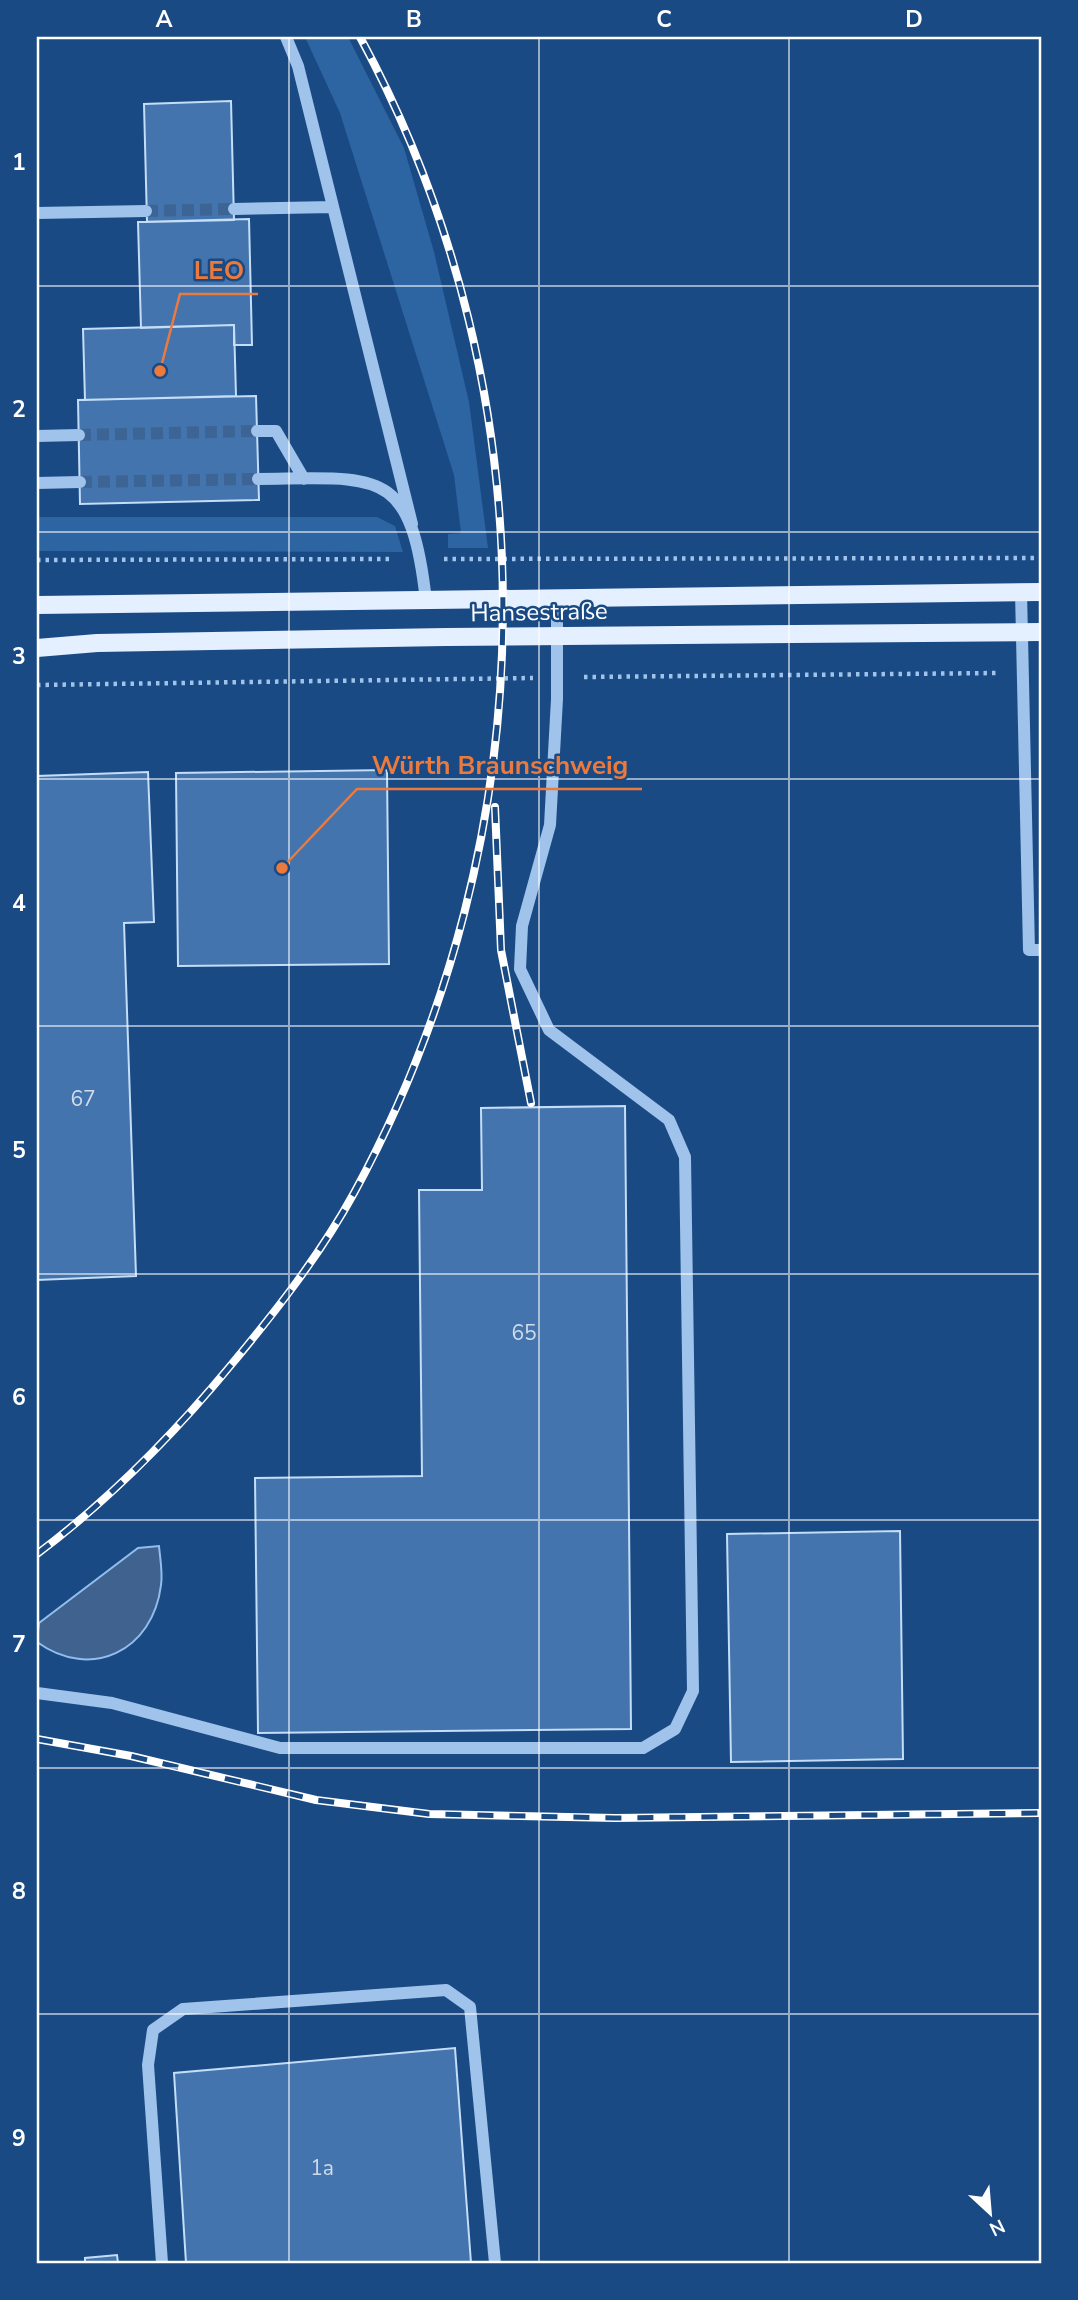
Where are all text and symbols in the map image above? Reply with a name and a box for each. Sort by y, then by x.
text: A [155,4,173,35]
text: B [406,4,422,35]
text: C [656,4,672,35]
text: D [905,4,923,35]
text: 1 [12,147,26,178]
callout: LEO [180,247,258,294]
text: LEO [194,253,244,288]
text: 2 [12,394,26,425]
street label: Hansestraße [470,595,608,629]
text: 3 [12,641,26,672]
callout: Würth Braunschweig [357,742,642,789]
text: Würth Braunschweig [372,748,628,783]
text: 4 [12,888,26,919]
house number: 67 [70,1085,96,1113]
text: 5 [12,1135,26,1166]
house number: 65 [511,1319,537,1347]
text: 6 [12,1382,26,1413]
text: 7 [12,1629,26,1660]
text: 8 [12,1876,26,1907]
text: 9 [12,2123,26,2154]
house number: 1a [310,2154,334,2182]
north arrow [956,2178,1026,2248]
text: N [985,2213,1009,2242]

